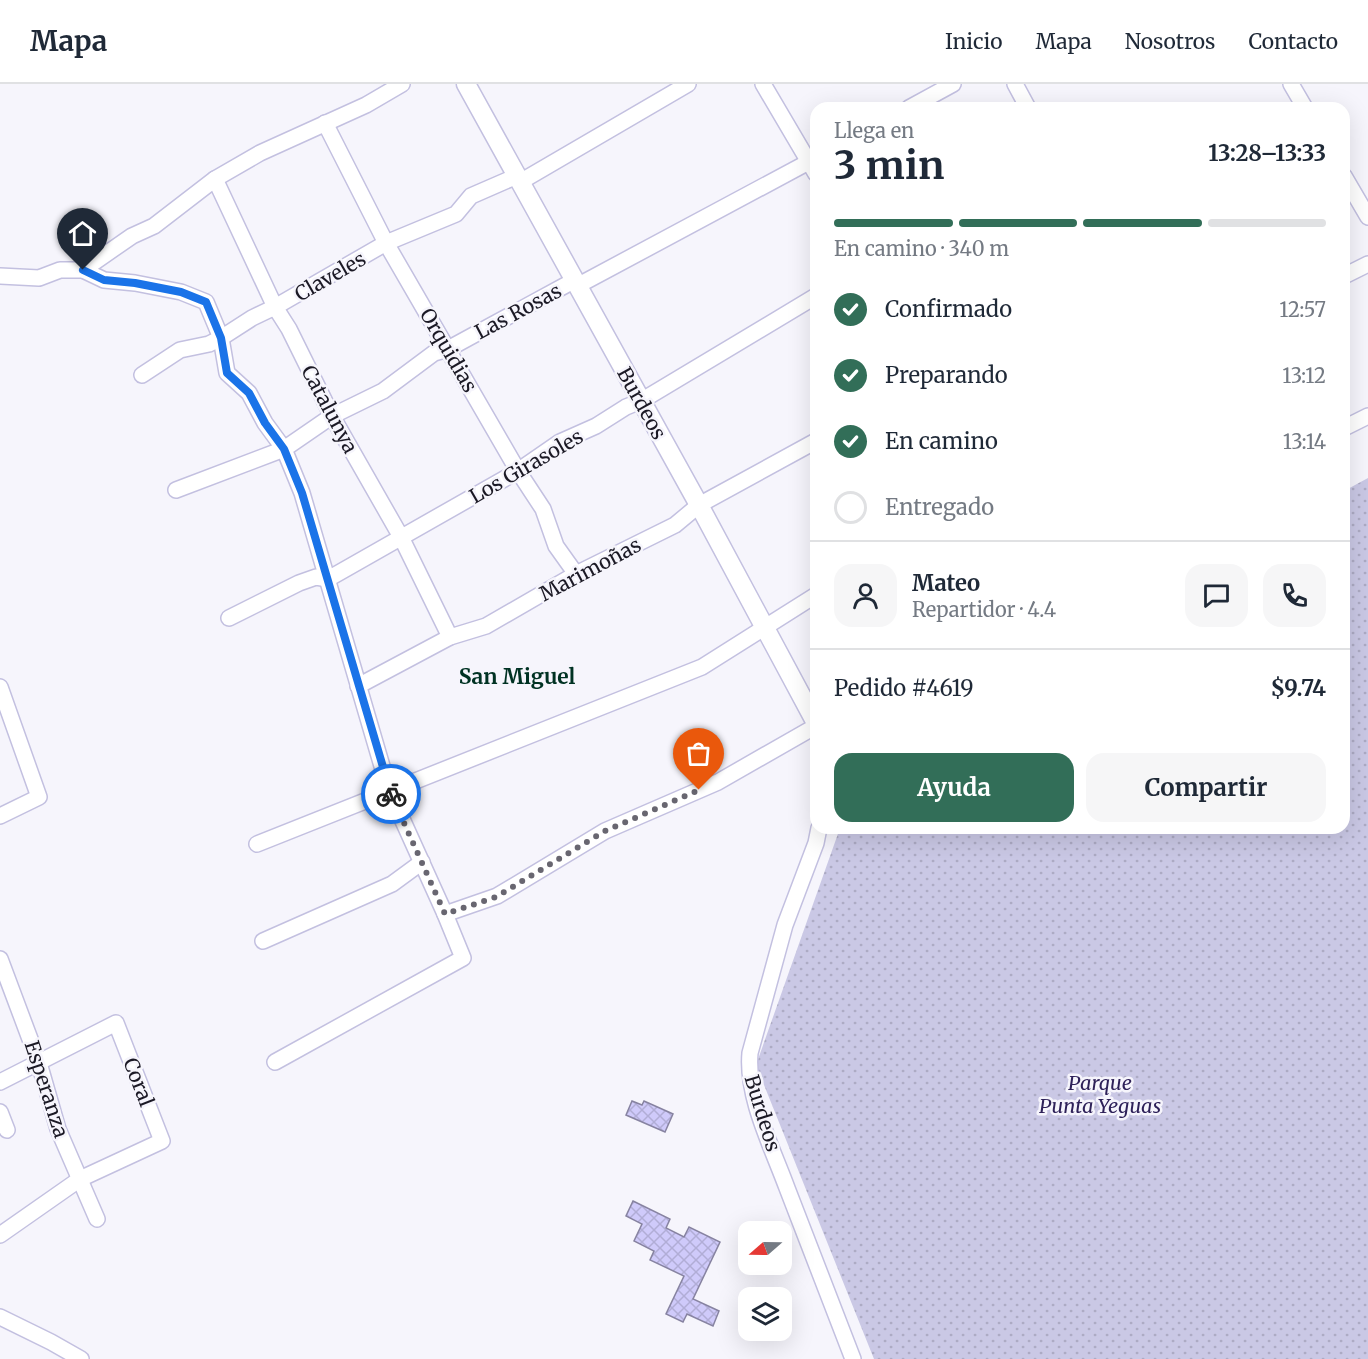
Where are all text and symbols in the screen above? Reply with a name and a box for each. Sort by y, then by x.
text: Mapa [30,23,107,59]
text: Inicio [945,28,1003,55]
text: Mapa [1036,28,1092,55]
text: Nosotros [1125,28,1215,55]
text: Contacto [1248,28,1338,55]
text: Llega en [834,118,914,143]
text: 13:28–13:33 [1208,139,1326,167]
text: 3 min [834,141,944,190]
pin [57,208,108,270]
icon: home [66,217,99,250]
text: En camino · 340 m [834,236,1009,261]
street label: Claveles [290,246,370,306]
street label: Las Rosas [470,278,566,344]
icon: check [834,293,867,326]
text: Confirmado [885,295,1012,323]
text: 12:57 [1279,297,1326,322]
street label: Orquidias [415,304,483,396]
icon: check [834,359,867,392]
street label: Catalunya [296,361,364,457]
text: Preparando [885,361,1008,389]
street label: Burdeos [612,363,672,443]
text: 13:12 [1282,363,1326,388]
street label: Los Girasoles [465,423,587,509]
icon: check [834,425,867,458]
text: En camino [885,427,998,455]
text: 13:14 [1283,429,1326,454]
text: Entregado [885,493,994,521]
street label: Marimoñas [535,532,645,606]
button: person [834,564,897,627]
button: chat [1185,564,1248,627]
button: phone [1263,564,1326,627]
text: Mateo [912,569,980,597]
text: Repartidor · 4.4 [912,597,1056,622]
district label: San Miguel [459,663,576,690]
text: Pedido #4619 [834,674,974,702]
text: $9.74 [1271,674,1326,702]
pin [673,728,724,790]
icon: bag [682,737,715,770]
button: Ayuda [834,753,1074,822]
button: Compartir [1086,753,1326,822]
courier [361,764,421,824]
icon: bike [375,778,408,811]
street label: Esperanza [20,1037,75,1141]
street label: Coral [118,1054,160,1110]
park label: Parque Punta Yeguas [1039,1070,1161,1118]
street label: Burdeos [740,1072,786,1154]
north arrow [738,1221,792,1275]
map controls [738,1221,792,1341]
button: layers [738,1287,792,1341]

